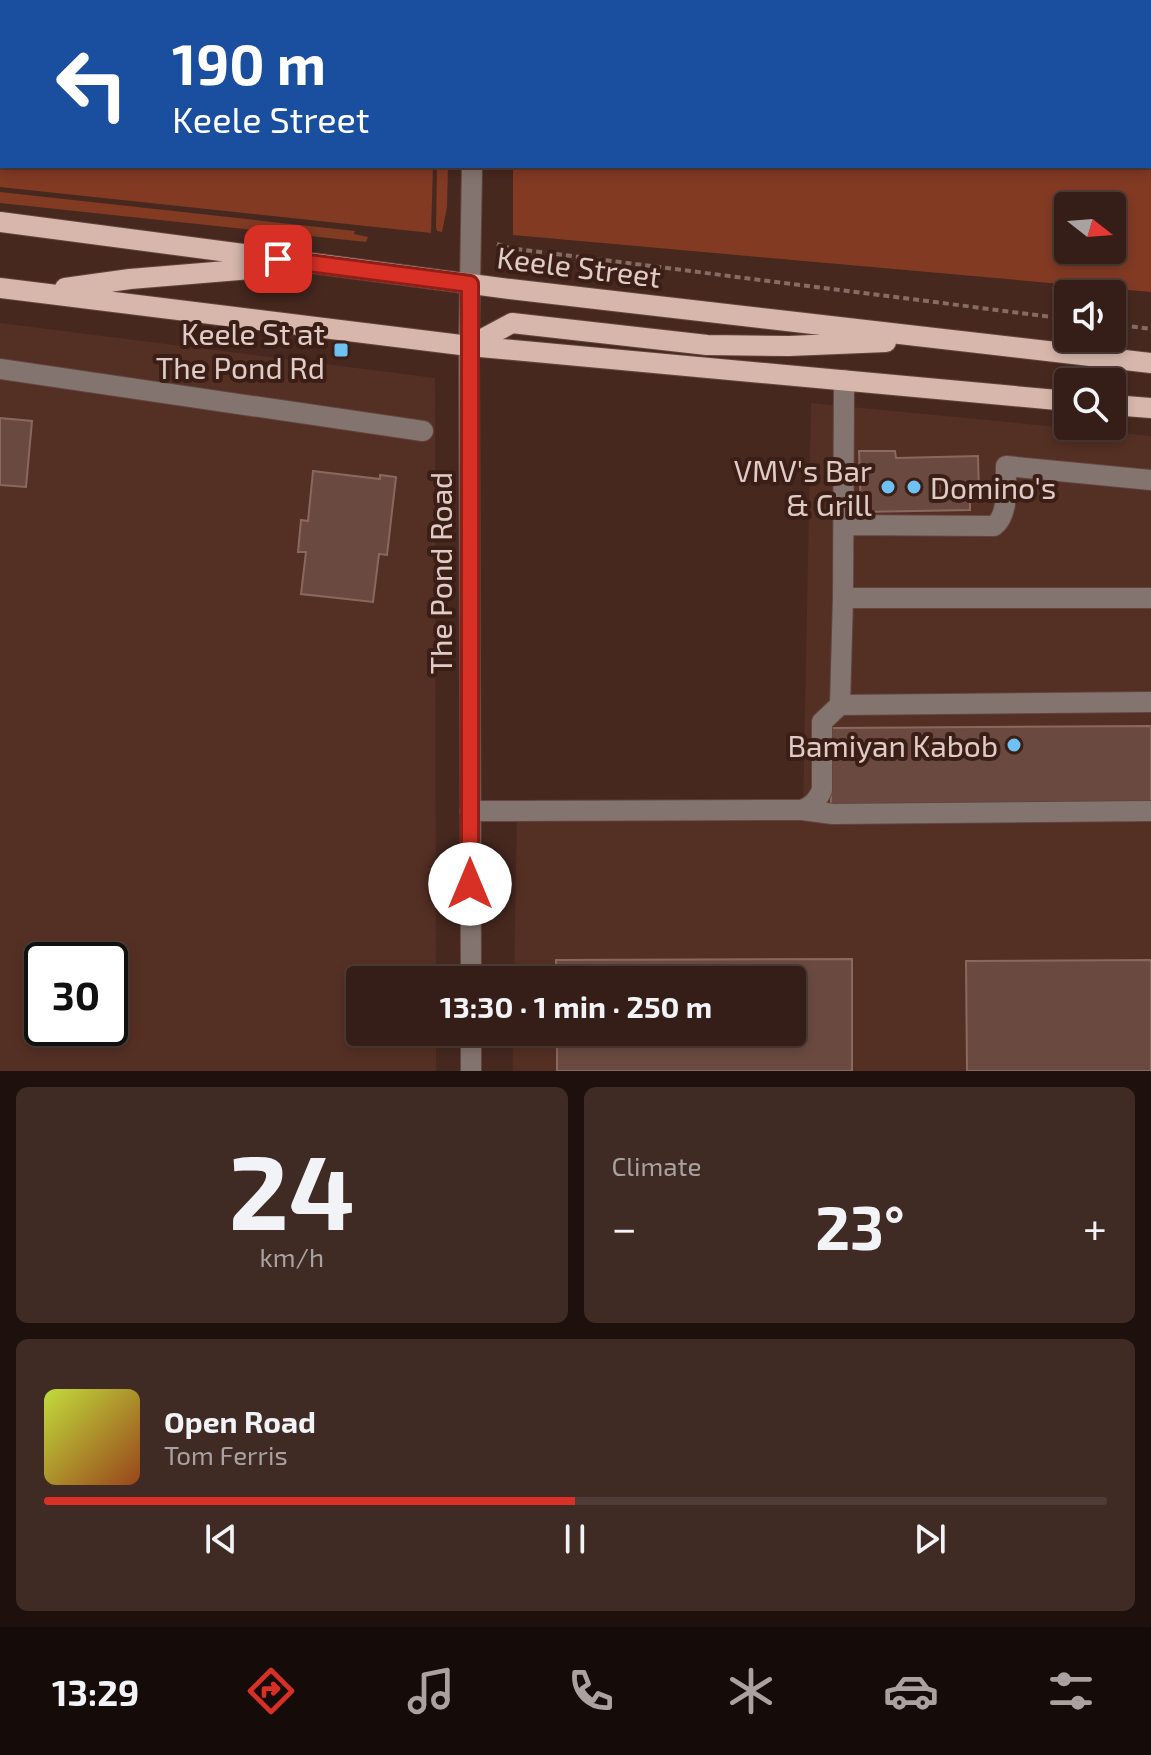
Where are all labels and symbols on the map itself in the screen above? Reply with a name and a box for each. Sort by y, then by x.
north arrow [1054,192,1126,264]
pin [244,225,312,293]
street label: Keele Street [495,238,663,294]
place label: Keele St at The Pond Rd [156,315,325,385]
marker: Keele St at The Pond Rd [332,341,350,359]
place label: VMV's Bar & Grill [734,452,872,522]
place label: Domino's [930,469,1056,505]
street label: The Pond Road [422,472,458,674]
marker: VMV's Bar & Grill [879,478,897,496]
marker: Domino's [905,478,923,496]
place label: Bamiyan Kabob [787,727,998,763]
marker: Bamiyan Kabob [1005,736,1023,754]
position arrow [428,842,512,926]
speed limit sign: 30 [24,942,128,1046]

